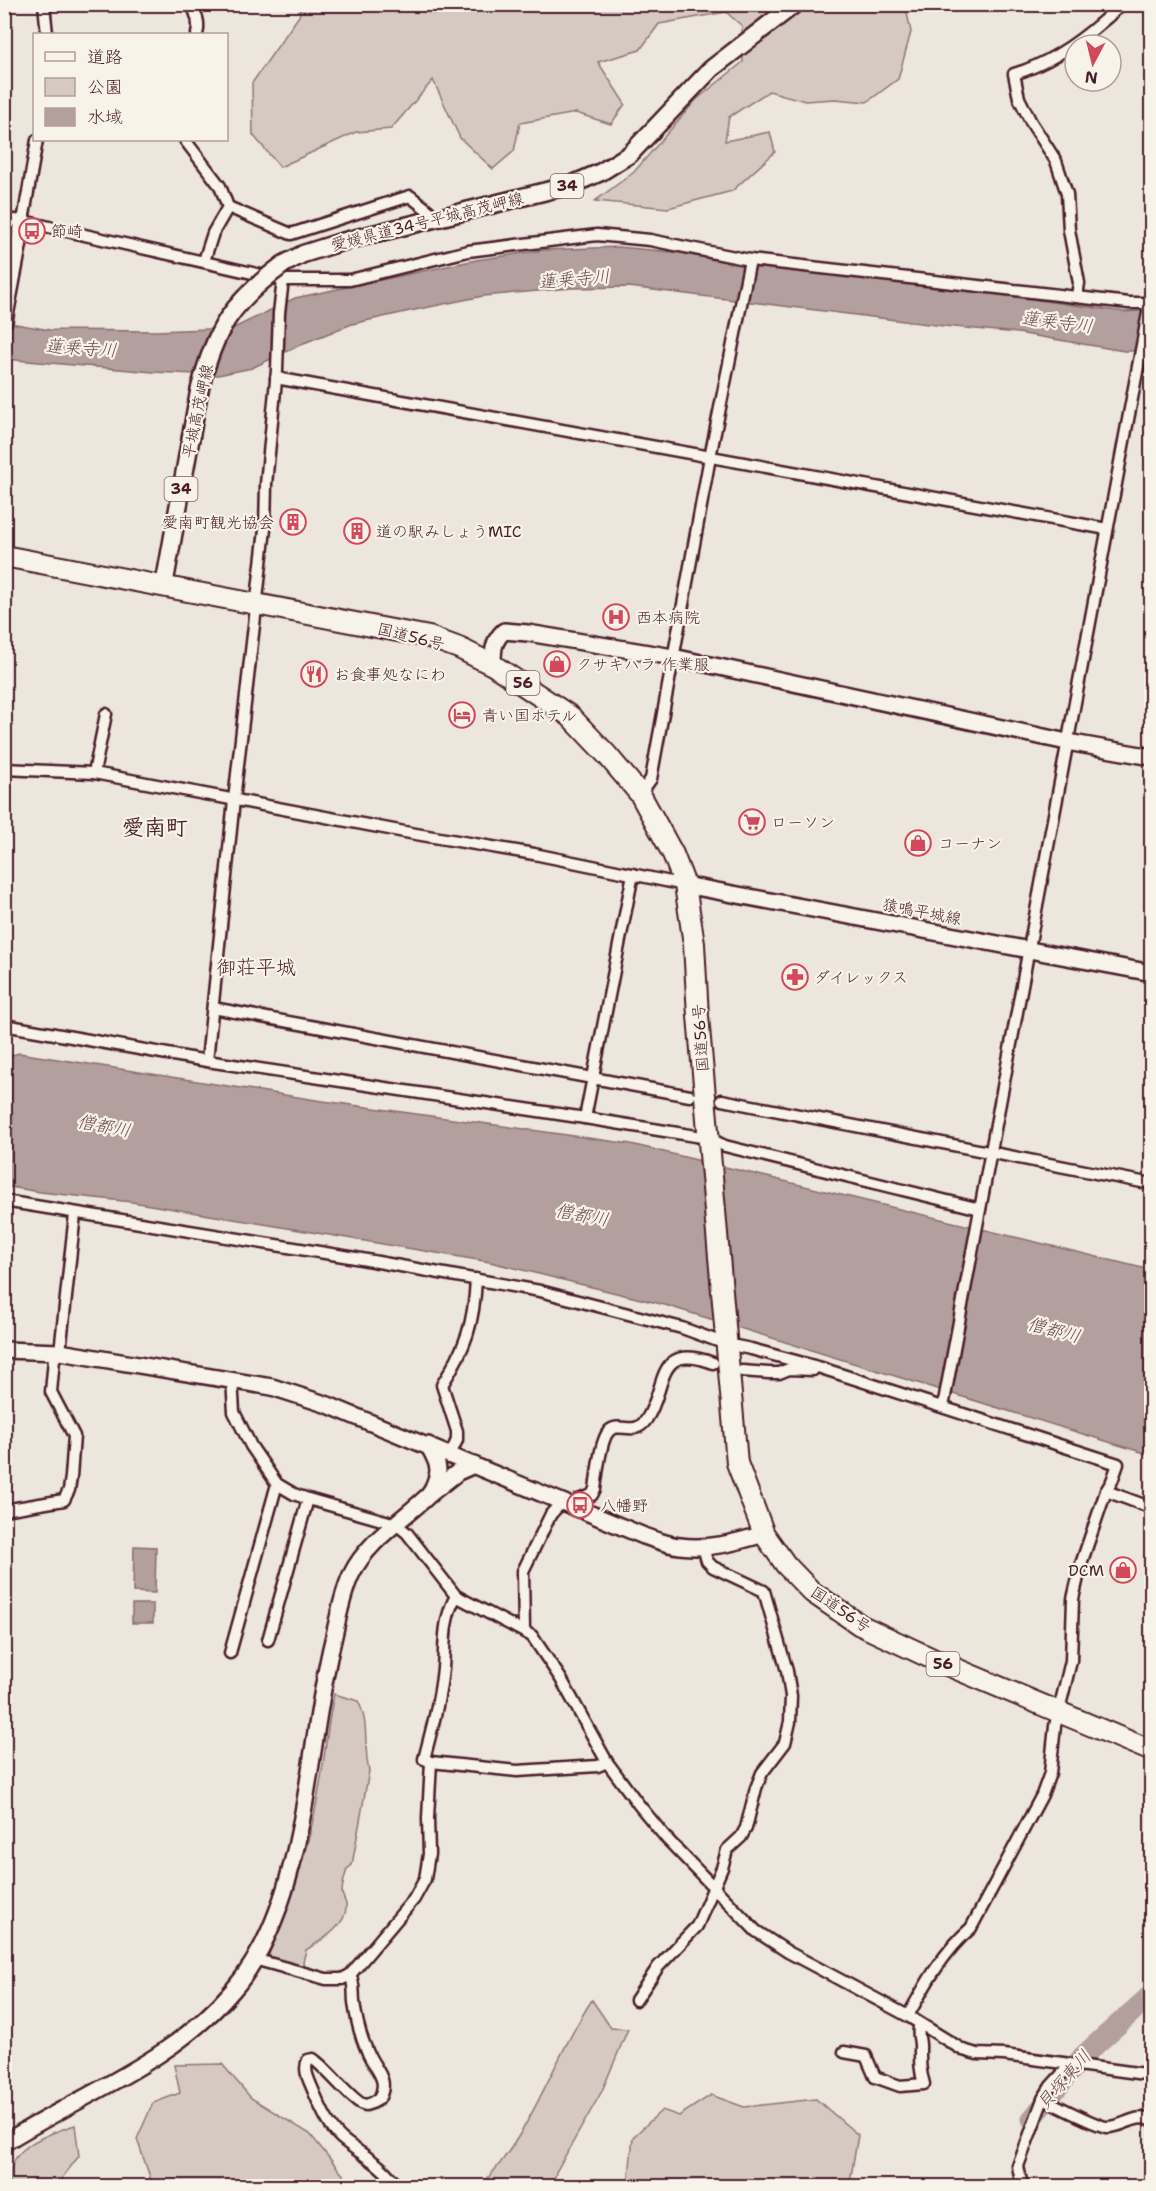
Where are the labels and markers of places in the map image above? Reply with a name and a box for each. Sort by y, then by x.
bus stop icon: 節崎 [17,216,47,246]
place label: 節崎 [51,221,83,242]
building icon: 愛南町観光協会 [278,507,308,537]
place label: 愛南町観光協会 [162,512,274,533]
building icon: 道の駅みしょうMIC [342,516,372,546]
place label: 道の駅みしょうMIC [376,521,522,542]
hospital icon: 西本病院 [601,602,631,632]
place label: 西本病院 [636,607,700,628]
shop icon: クサキハラ 作業服 [542,649,572,679]
place label: クサキハラ 作業服 [576,654,709,675]
restaurant icon: お食事処なにわ [299,659,329,689]
place label: お食事処なにわ [334,664,446,685]
hotel icon: 青い国ホテル [447,700,477,730]
place label: 青い国ホテル [482,705,577,726]
supermarket icon: ローソン [737,807,767,837]
place label: ローソン [771,812,835,833]
shop icon: コーナン [903,828,933,858]
place label: コーナン [938,833,1002,854]
pharmacy icon: ダイレックス [780,962,810,992]
place label: ダイレックス [814,967,908,988]
bus stop icon: 八幡野 [565,1490,595,1520]
place label: 八幡野 [600,1495,648,1516]
shop icon: DCM [1108,1555,1138,1585]
place label: DCM [1068,1560,1104,1581]

